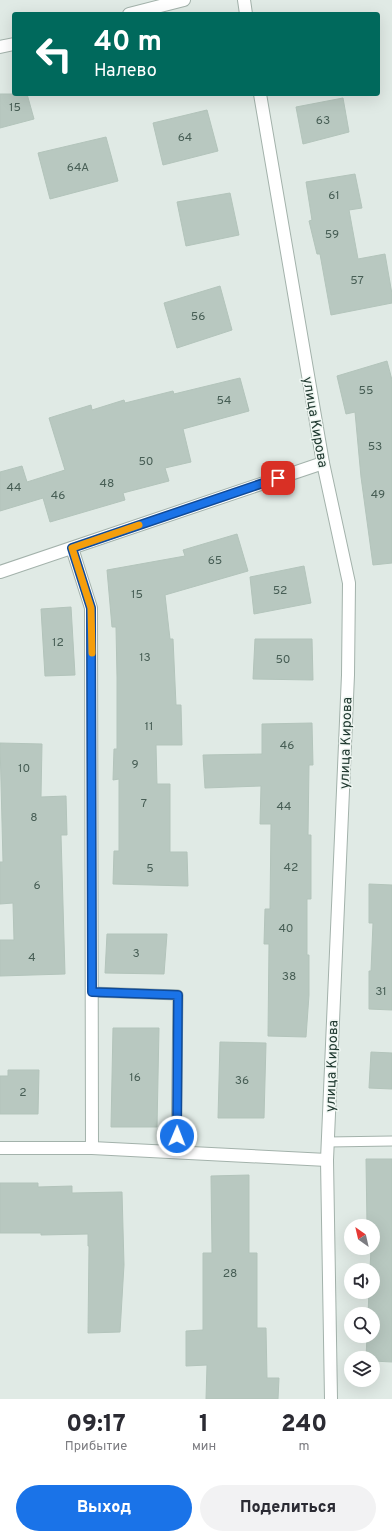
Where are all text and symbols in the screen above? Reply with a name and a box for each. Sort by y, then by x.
text: 40 m [94,25,162,61]
icon: left [28,28,80,80]
text: Налево [94,60,157,83]
house number: 15 [9,100,21,116]
house number: 63 [316,113,330,129]
house number: 64 [178,130,192,146]
house number: 64А [67,160,89,176]
house number: 61 [328,188,340,204]
house number: 59 [325,227,339,243]
house number: 57 [350,273,364,289]
house number: 56 [191,309,205,325]
street label: улица Кирова [298,375,331,469]
house number: 55 [359,383,373,399]
house number: 54 [216,393,232,409]
house number: 53 [368,439,382,455]
house number: 50 [138,454,154,470]
pin [261,461,295,495]
icon: arrive [267,467,289,489]
house number: 48 [100,476,114,492]
house number: 44 [7,480,21,496]
house number: 49 [371,487,385,503]
house number: 46 [51,488,65,504]
house number: 65 [208,553,222,569]
house number: 52 [273,583,287,599]
house number: 15 [131,587,143,603]
house number: 12 [52,635,64,651]
house number: 13 [139,650,151,666]
house number: 50 [275,652,291,668]
street label: улица Кирова [336,697,357,789]
house number: 11 [145,719,153,735]
house number: 46 [280,738,294,754]
house number: 9 [131,757,139,773]
house number: 10 [18,761,30,777]
house number: 7 [141,796,147,812]
house number: 44 [277,799,291,815]
house number: 8 [30,810,38,826]
house number: 42 [284,860,298,876]
house number: 5 [146,861,154,877]
house number: 6 [33,878,41,894]
house number: 40 [278,921,294,937]
house number: 3 [132,946,140,962]
house number: 4 [28,950,36,966]
house number: 38 [282,969,296,985]
house number: 31 [375,984,387,1000]
street label: улица Кирова [322,1020,343,1112]
house number: 16 [129,1070,141,1086]
house number: 36 [235,1073,249,1089]
house number: 2 [19,1085,27,1101]
position arrow [156,1115,198,1157]
north arrow [344,1219,380,1255]
map controls [344,1219,380,1387]
button: sound [344,1263,380,1299]
house number: 28 [223,1266,237,1282]
button: search [344,1307,380,1343]
button: layers [344,1351,380,1387]
text: 09:17 [66,1410,126,1440]
text: 1 [199,1410,209,1440]
text: 240 [281,1410,327,1440]
text: Прибытие [65,1439,127,1455]
text: мин [192,1439,216,1455]
text: m [299,1439,310,1455]
button: Выход [16,1485,192,1531]
button: Поделиться [200,1485,376,1531]

